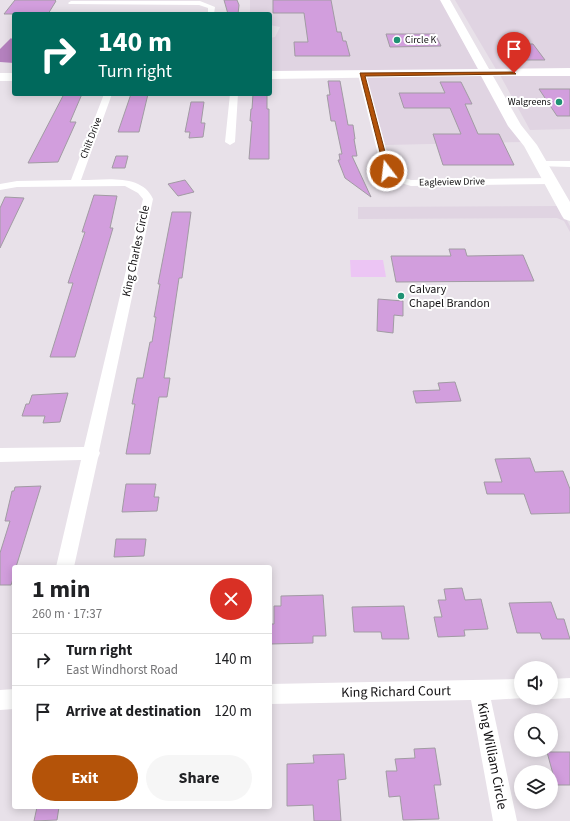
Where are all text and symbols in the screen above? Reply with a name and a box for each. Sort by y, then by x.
text: 140 m [98,22,172,62]
icon: right [32,28,84,80]
pin [497,32,531,73]
place label: Circle K [405,33,437,47]
marker: Circle K [392,35,402,45]
icon: arrive [503,38,525,60]
text: Turn right [98,59,172,84]
place label: Walgreens [508,95,551,109]
marker: Walgreens [554,97,564,107]
street label: Chilt Drive [77,115,105,161]
position arrow [366,150,408,192]
street label: Eagleview Drive [419,174,485,190]
street label: King Charles Circle [118,204,154,298]
place label: Calvary Chapel Brandon [409,281,490,312]
marker: Calvary Chapel Brandon [396,291,406,301]
text: 1 min [32,572,90,607]
button: close [210,578,252,620]
text: 260 m · 17:37 [32,605,102,623]
text: Turn right [66,640,132,661]
icon: right [32,649,54,671]
text: 140 m [214,649,252,670]
text: East Windhorst Road [66,661,178,679]
map controls [514,661,558,809]
button: sound [514,661,558,705]
street label: King Richard Court [341,681,451,703]
icon: arrive [32,701,54,723]
text: Arrive at destination [66,701,201,722]
text: 120 m [214,701,252,722]
street label: King William Circle [472,701,512,811]
button: search [514,713,558,757]
button: Exit [32,755,138,801]
button: Share [146,755,252,801]
button: layers [514,765,558,809]

